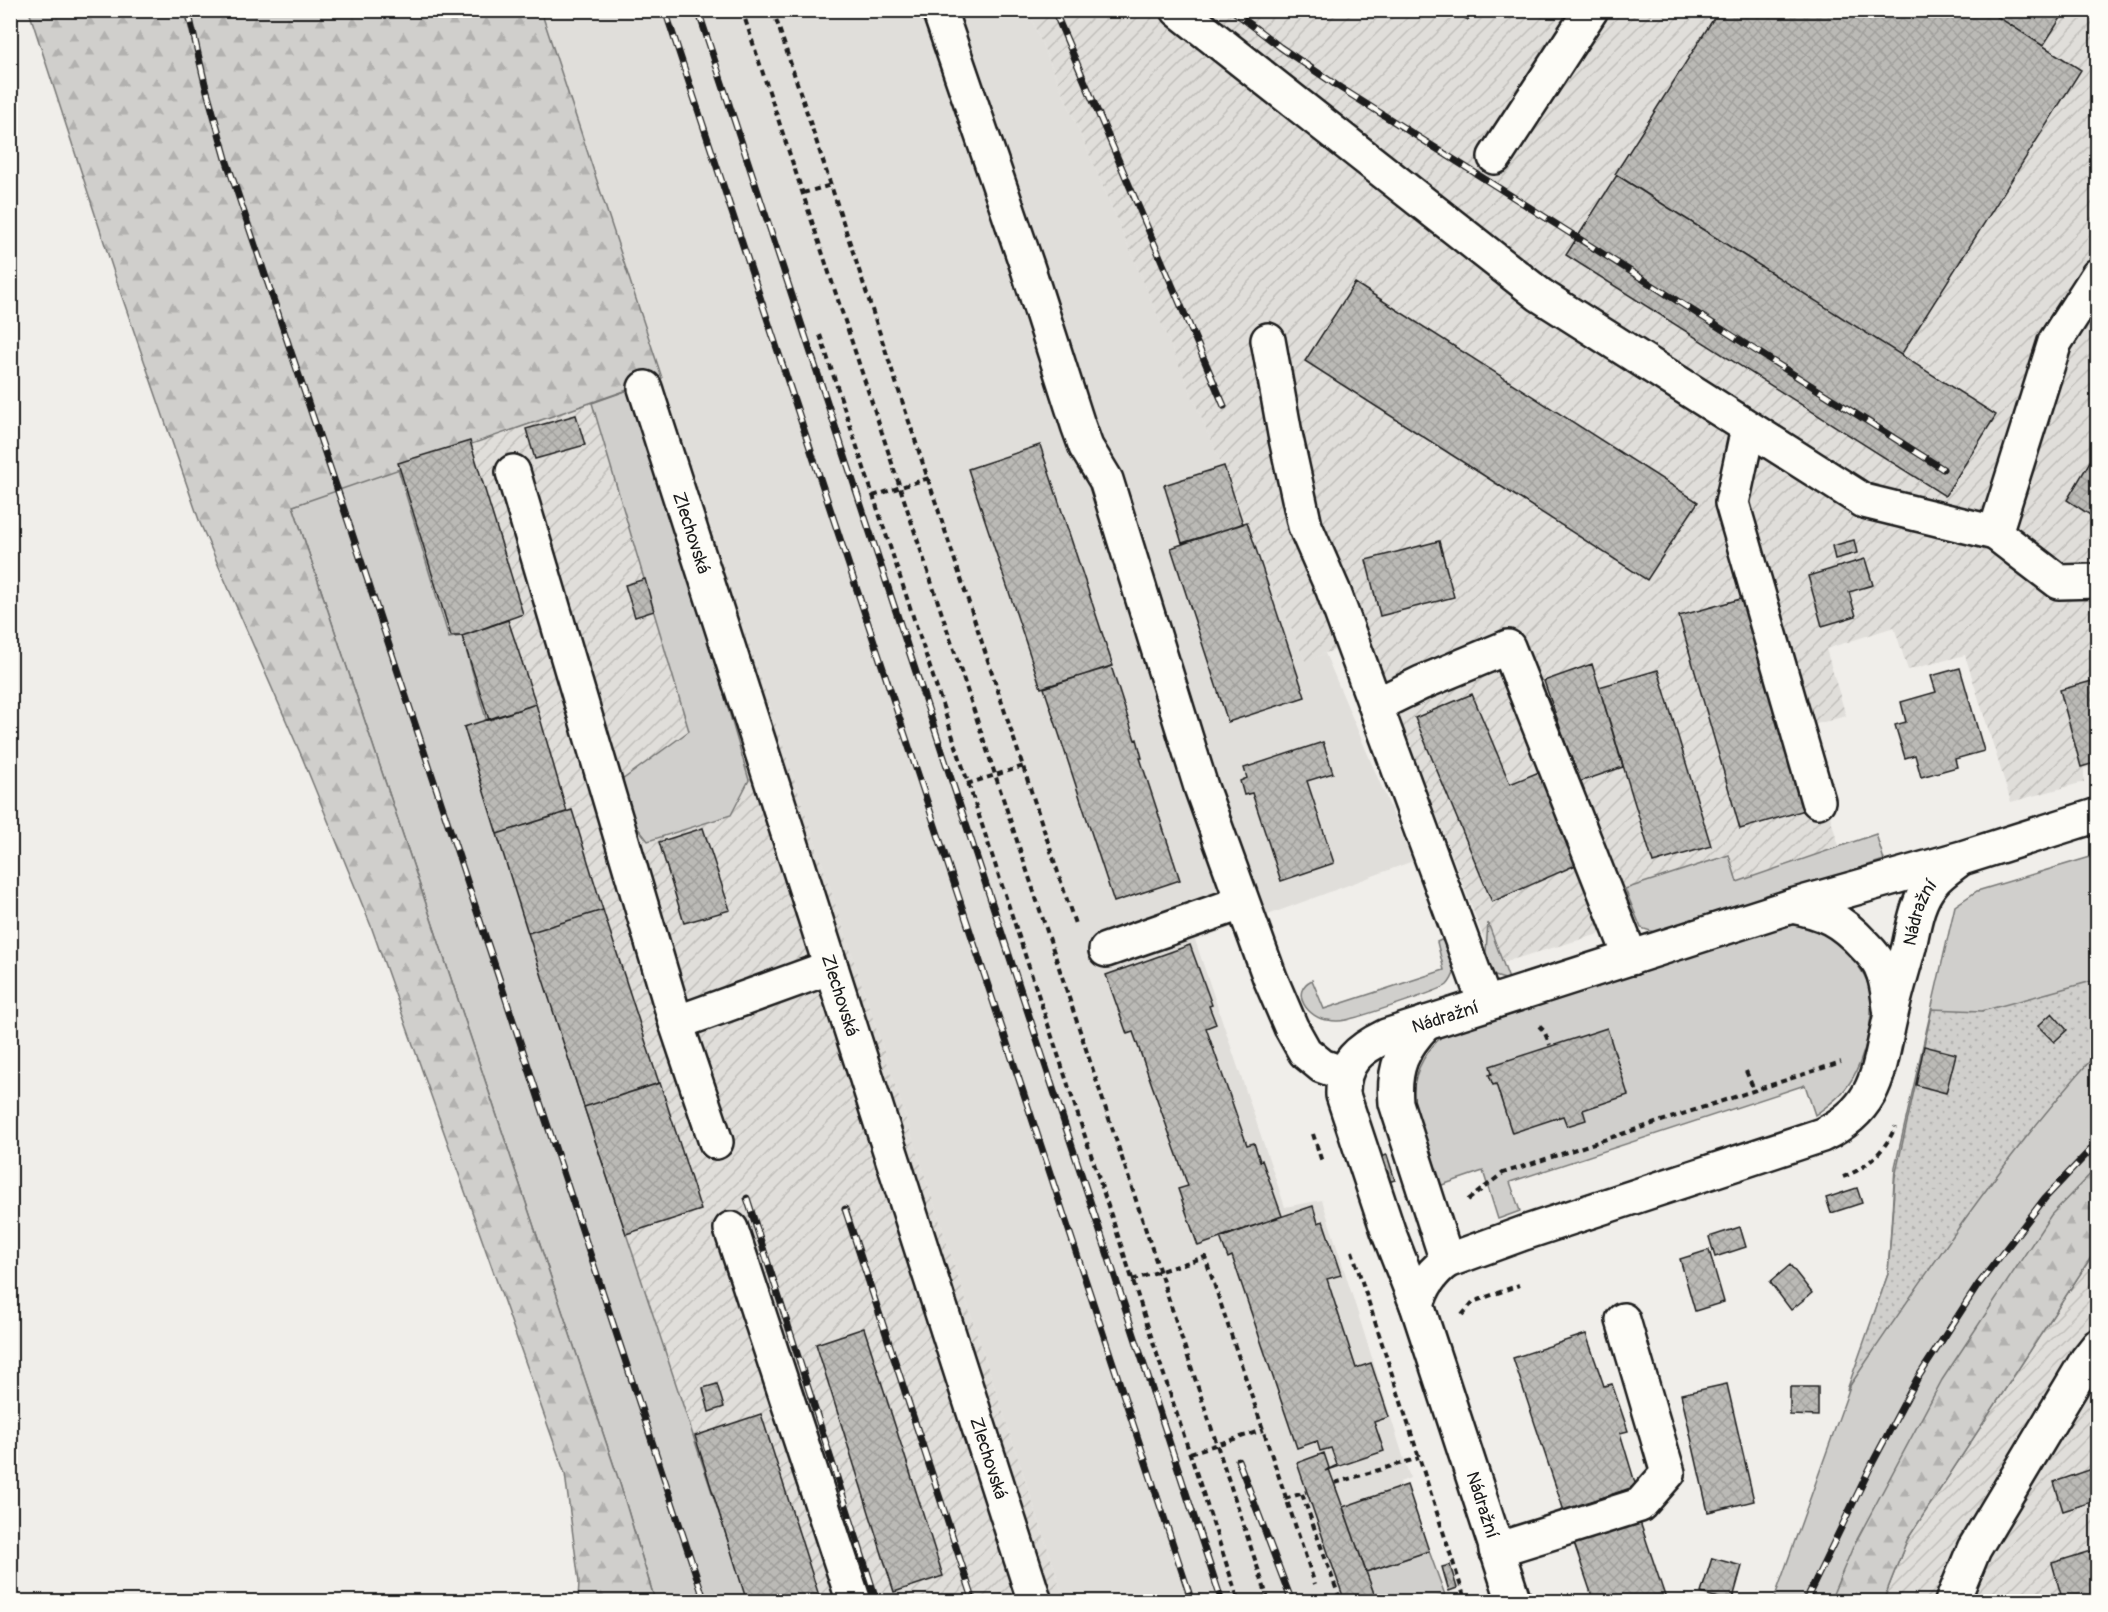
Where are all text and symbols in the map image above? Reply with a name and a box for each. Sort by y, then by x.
street label: Zlechovská [668,489,715,577]
street label: Nádražní [1898,874,1942,948]
street label: Zlechovská [816,952,864,1039]
street label: Nádražní [1409,996,1482,1038]
street label: Zlechovská [965,1414,1013,1502]
street label: Nádražní [1460,1469,1504,1541]

